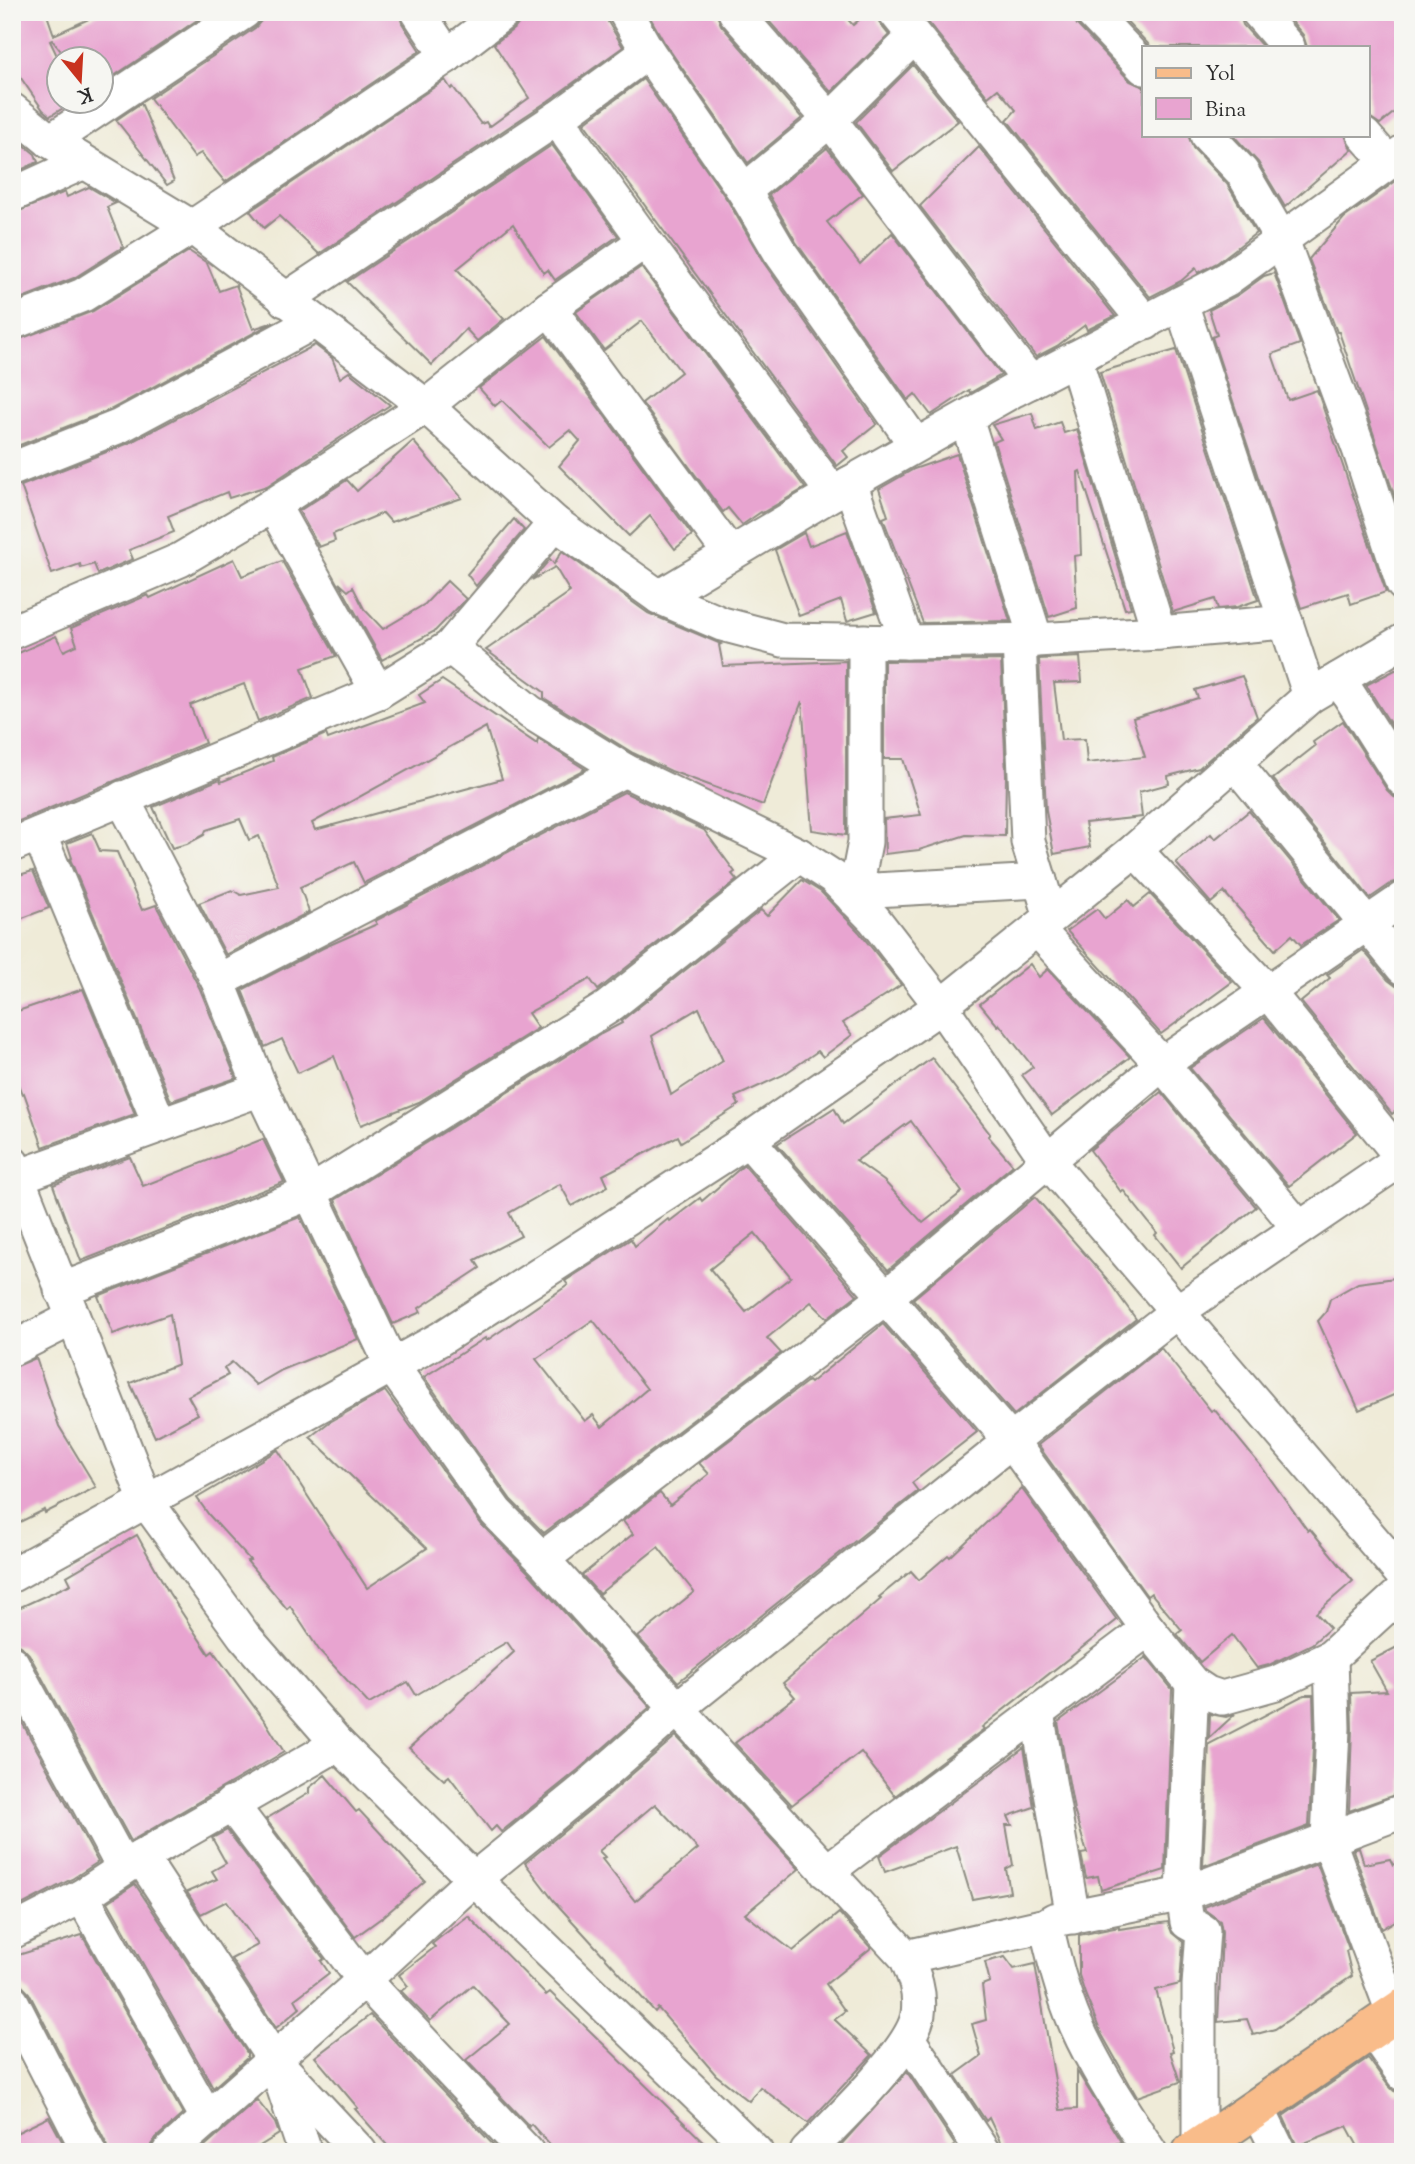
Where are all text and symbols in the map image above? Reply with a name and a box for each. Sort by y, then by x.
north arrow [46,46,116,116]
legend [1142,46,1370,136]
text: Yol [1205,60,1235,90]
text: K [74,79,95,109]
text: Bina [1205,96,1247,126]

